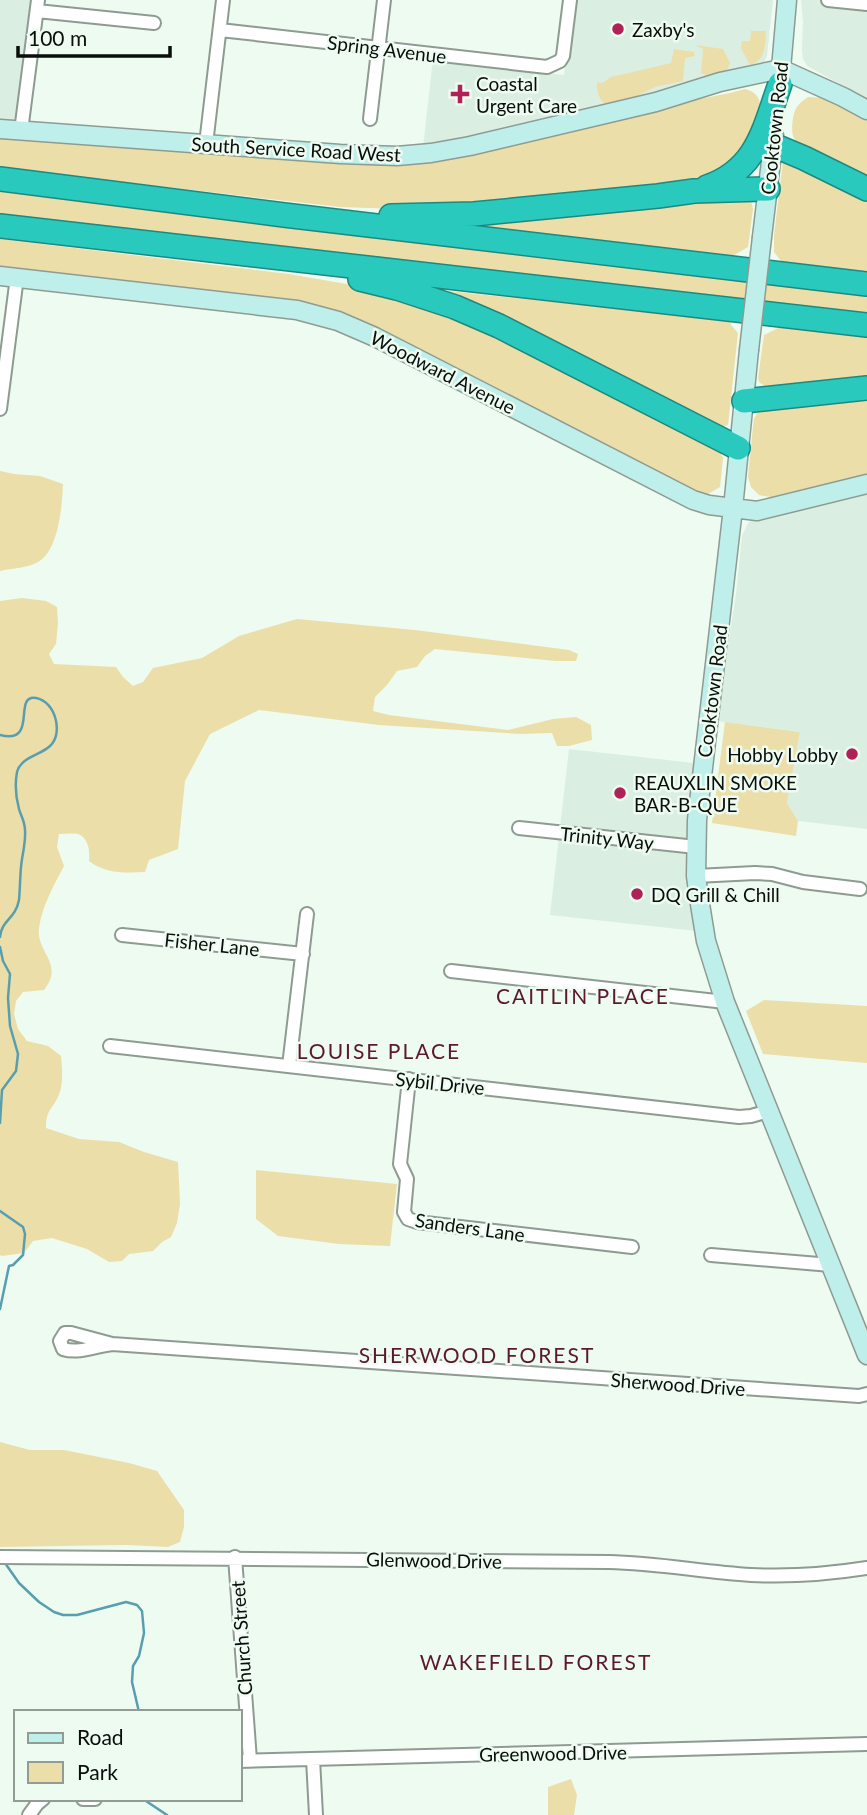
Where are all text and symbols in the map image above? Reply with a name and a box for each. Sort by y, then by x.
scale bar [18,14,170,58]
place label: Zaxby's [632,18,694,41]
marker: Zaxby's [610,21,626,37]
text: 100 m [28,25,87,50]
street label: Spring Avenue [326,30,448,68]
street label: Cooktown Road [756,60,792,196]
place label: Coastal Urgent Care [476,72,577,117]
marker: Coastal Urgent Care [450,84,470,104]
street label: South Service Road West [191,132,401,166]
street label: Woodward Avenue [367,326,519,418]
street label: Cooktown Road [692,623,732,759]
place label: Hobby Lobby [727,743,838,766]
marker: Hobby Lobby [844,746,860,762]
place label: REAUXLIN SMOKE BAR-B-QUE [634,771,797,816]
marker: REAUXLIN SMOKE BAR-B-QUE [612,785,628,801]
street label: Trinity Way [559,822,655,854]
place label: DQ Grill & Chill [651,883,780,906]
marker: DQ Grill & Chill [629,886,645,902]
street label: Fisher Lane [163,928,261,960]
district label: CAITLIN PLACE [496,983,670,1008]
district label: LOUISE PLACE [297,1038,461,1063]
street label: Sybil Drive [394,1067,486,1099]
street label: Sanders Lane [414,1208,526,1246]
district label: SHERWOOD FOREST [359,1342,595,1367]
street label: Sherwood Drive [610,1368,746,1400]
street label: Glenwood Drive [366,1547,502,1573]
street label: Church Street [226,1580,256,1696]
district label: WAKEFIELD FOREST [420,1649,652,1674]
legend [14,1710,242,1801]
text: Road [77,1724,124,1749]
street label: Greenwood Drive [479,1740,627,1766]
text: Park [77,1759,118,1784]

